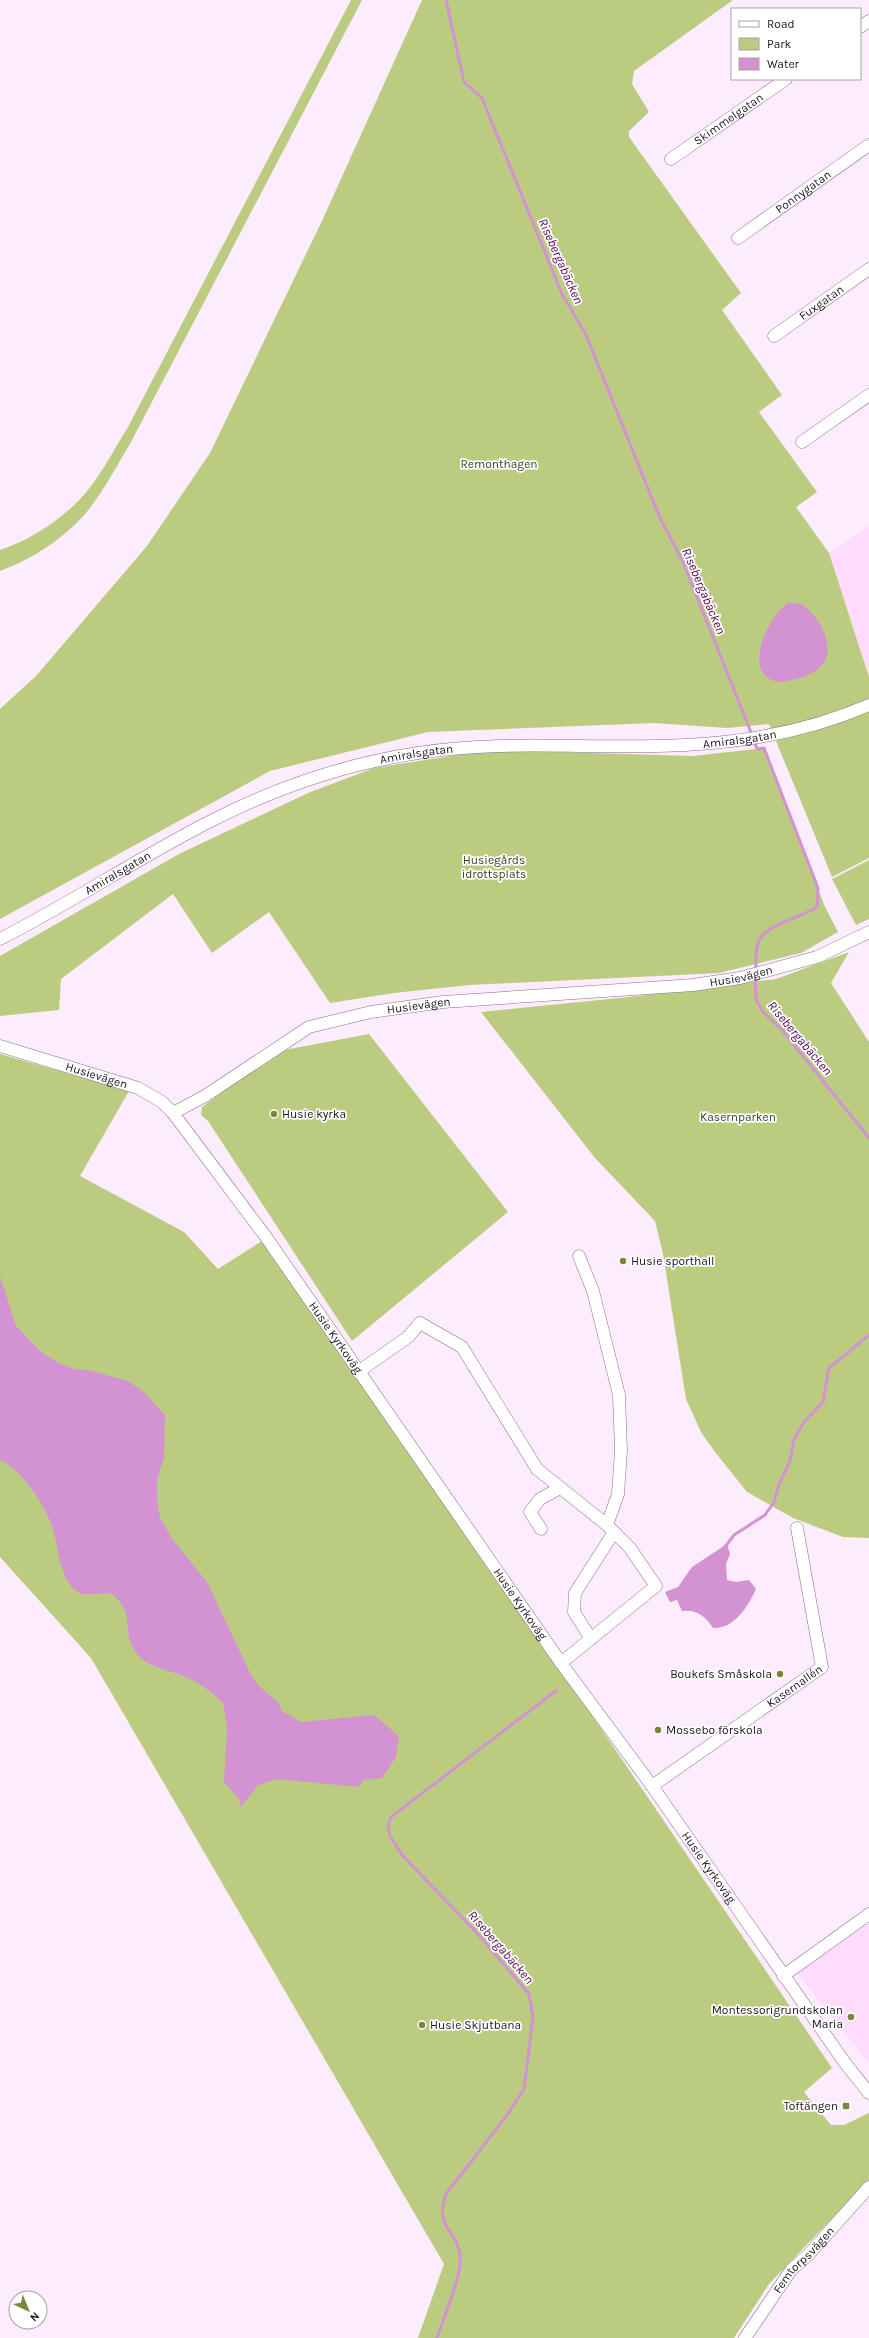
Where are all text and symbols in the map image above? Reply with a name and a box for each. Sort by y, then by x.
legend [731,8,861,80]
text: Road [767,17,795,31]
text: Park [767,37,792,51]
text: Water [767,57,800,71]
street label: Skimmelgatan [691,90,766,148]
street label: Ponnygatan [773,167,834,216]
water label: Risebergabäcken [535,216,587,306]
street label: Fuxgatan [796,282,846,323]
park label: Remonthagen [460,457,538,471]
water label: Risebergabäcken [679,546,729,636]
street label: Amiralsgatan [702,727,778,751]
street label: Amiralsgatan [379,742,454,767]
street label: Amiralsgatan [82,848,153,898]
park label: Husiegårds idrottsplats [462,853,526,881]
street label: Husievägen [709,962,774,989]
street label: Husievägen [386,995,451,1017]
water label: Risebergabäcken [765,998,835,1078]
street label: Husievägen [64,1059,129,1091]
place label: Husie kyrka [282,1107,346,1121]
marker: Husie kyrka [269,1109,279,1119]
park label: Kasernparken [700,1110,776,1124]
place label: Husie sporthall [631,1254,714,1268]
marker: Husie sporthall [618,1256,628,1266]
street label: Husie Kyrkoväg [306,1299,366,1376]
street label: Husie Kyrkoväg [490,1565,550,1643]
street label: Kasernallén [764,1662,825,1711]
place label: Boukefs Småskola [670,1667,772,1681]
marker: Boukefs Småskola [775,1669,785,1679]
place label: Mossebo förskola [666,1723,763,1737]
marker: Mossebo förskola [653,1725,663,1735]
street label: Husie Kyrkoväg [679,1829,739,1906]
water label: Risebergabäcken [465,1907,537,1987]
place label: Montessorigrundskolan Maria [712,2003,843,2031]
marker: Montessorigrundskolan Maria [846,2012,856,2022]
place label: Husie Skjutbana [430,2018,521,2032]
marker: Husie Skjutbana [417,2020,427,2030]
place label: Toftängen [784,2099,838,2113]
marker: Toftängen [841,2101,851,2111]
street label: Femtorpsvägen [770,2224,837,2296]
north arrow [8,2290,48,2330]
text: N [27,2309,42,2324]

